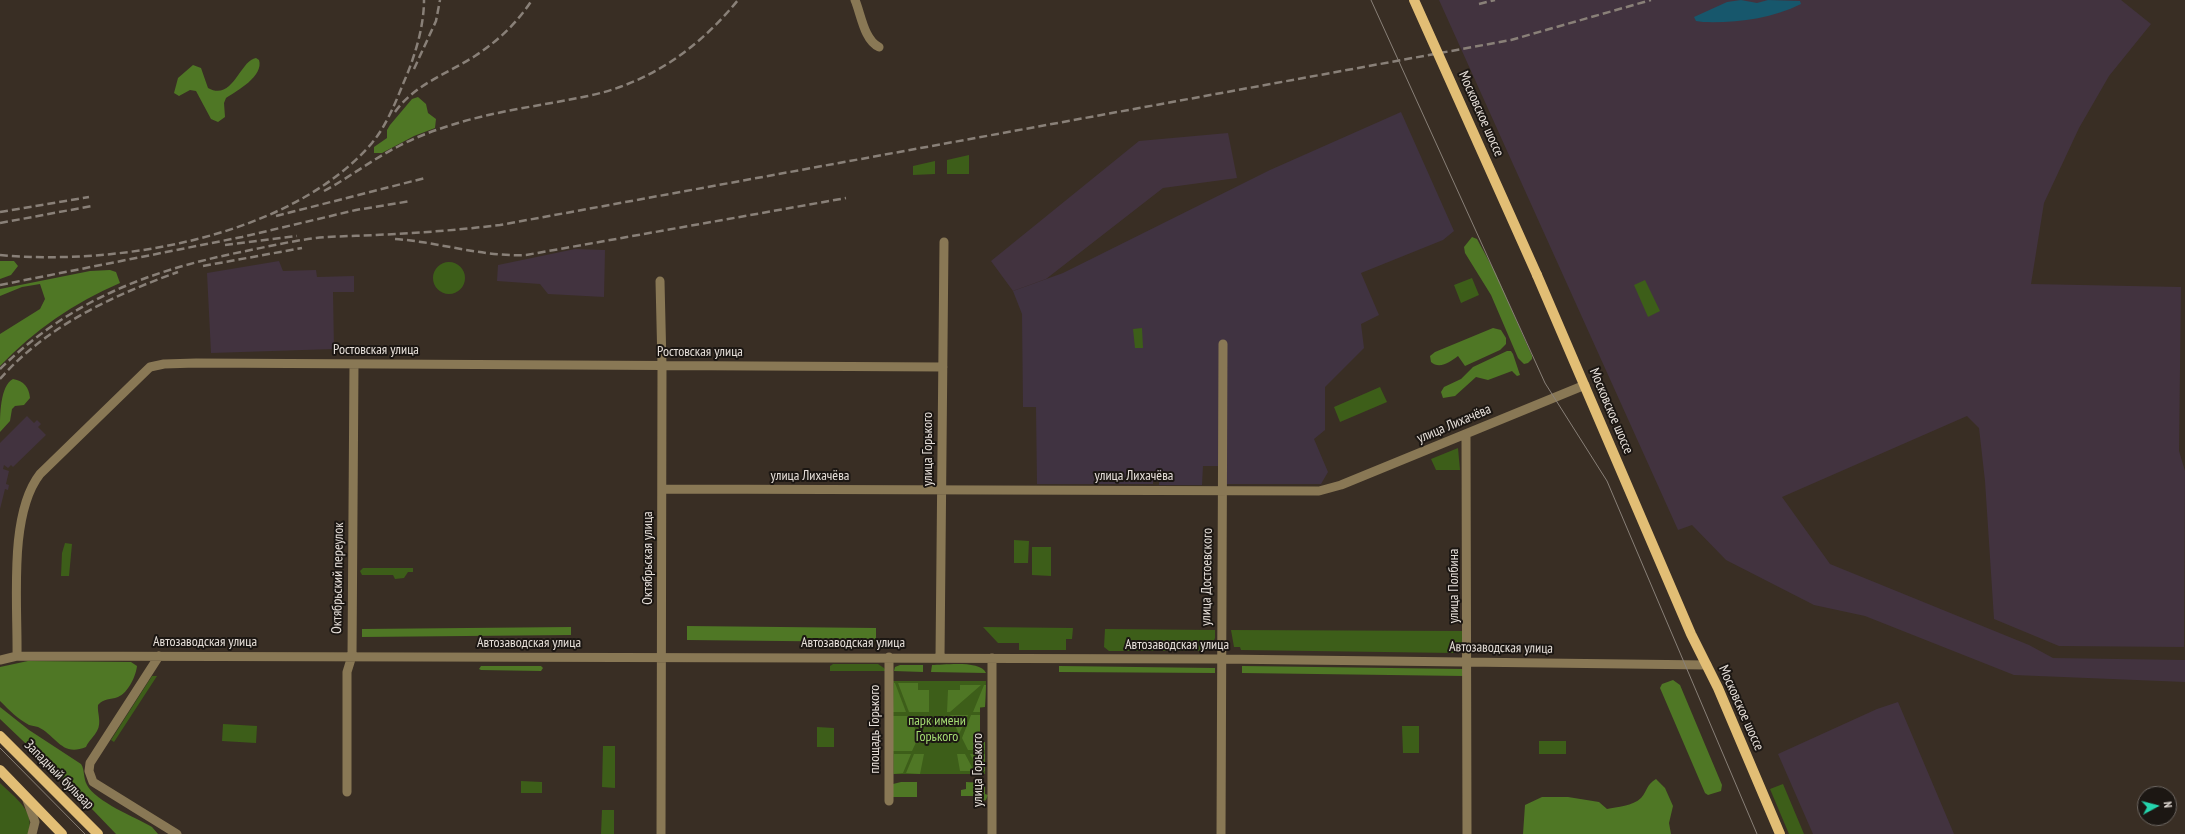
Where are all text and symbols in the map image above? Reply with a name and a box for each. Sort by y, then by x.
street label: Московское шоссе [1455,69,1507,159]
street label: Ростовская улица [333,342,419,358]
street label: Ростовская улица [657,344,743,360]
street label: Московское шоссе [1585,366,1637,456]
street label: улица Лихачёва [1414,401,1494,447]
street label: улица Горького [920,412,936,486]
street label: улица Лихачёва [771,468,849,484]
street label: улица Лихачёва [1095,468,1173,484]
street label: Октябрьская улица [640,511,656,605]
street label: Октябрьский переулок [329,522,347,634]
street label: улица Достоевского [1198,528,1216,626]
street label: улица Полбина [1446,549,1462,623]
street label: Автозаводская улица [153,634,257,650]
street label: Автозаводская улица [477,635,581,651]
street label: Автозаводская улица [801,635,905,651]
street label: Автозаводская улица [1125,637,1229,653]
street label: Автозаводская улица [1449,639,1553,657]
street label: Московское шоссе [1715,663,1767,753]
street label: площадь Горького [867,685,883,773]
park label: парк имени Горького [908,713,966,746]
street label: улица Горького [970,733,986,807]
street label: Западный бульвар [21,737,97,813]
north arrow [2137,786,2177,826]
text: N [2161,801,2175,808]

